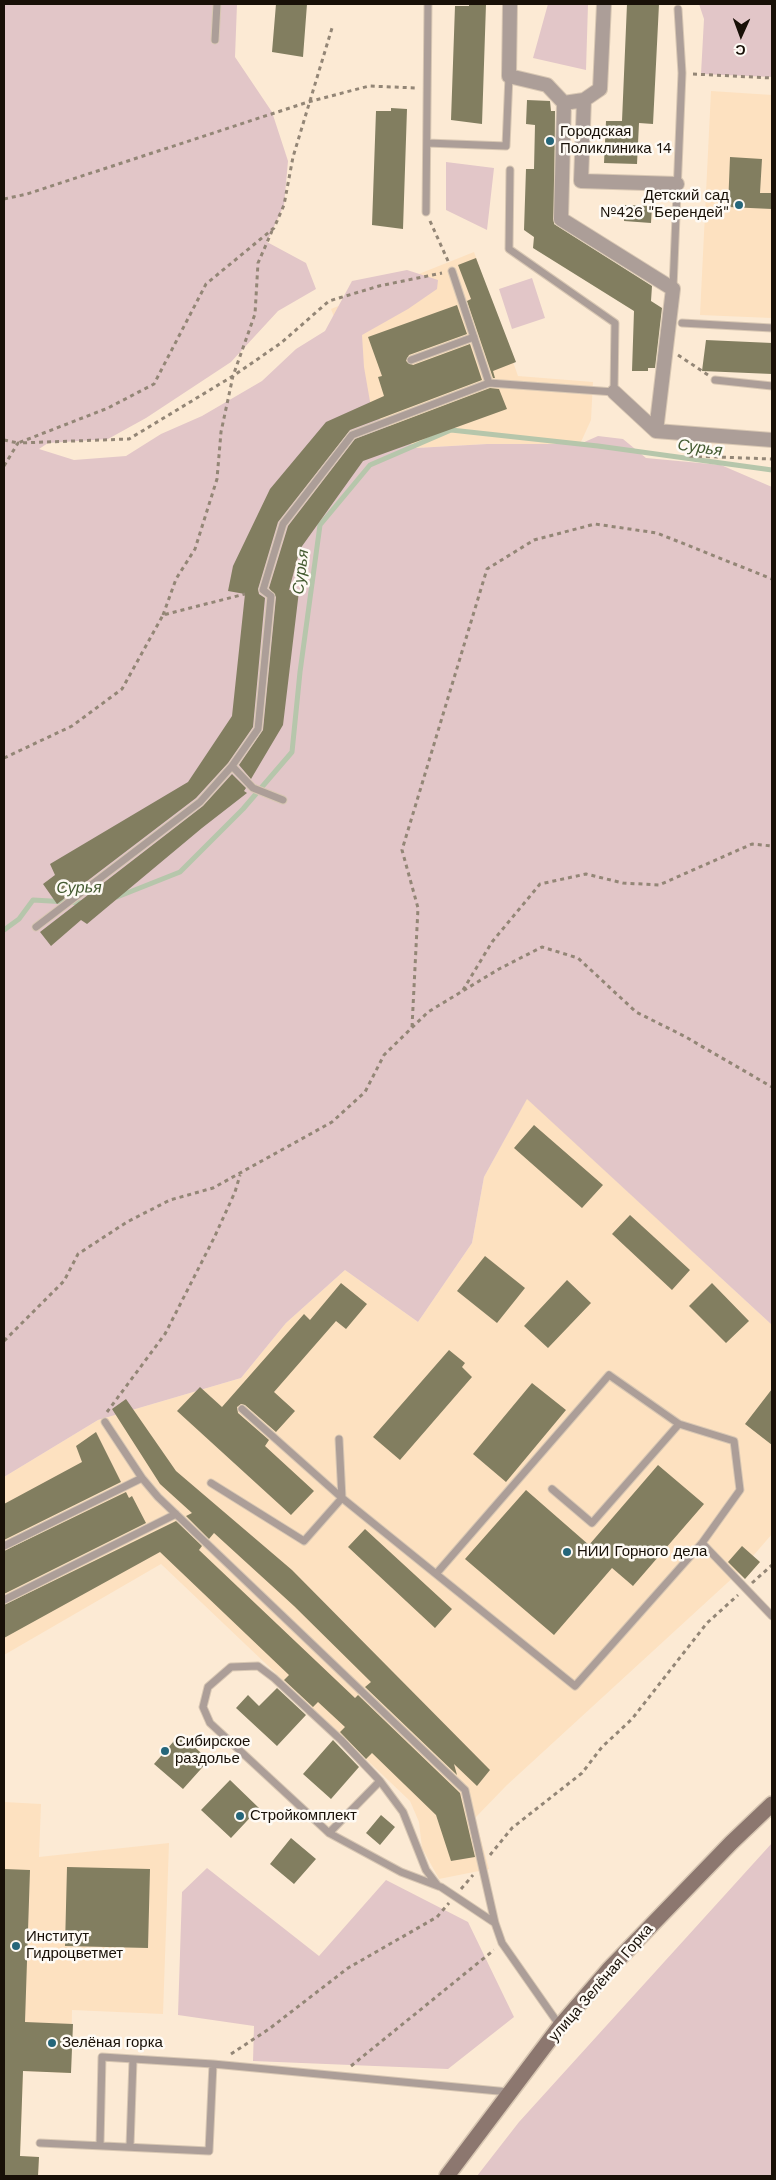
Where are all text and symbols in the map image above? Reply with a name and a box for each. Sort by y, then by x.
north arrow [716,10,766,60]
text: С [735,42,746,58]
place label: Городская Поликлиника 14 [560,123,672,158]
marker: Городская Поликлиника 14 [544,135,556,147]
place label: Детский сад №426 "Берендей" [600,187,729,222]
marker: Детский сад №426 "Берендей" [733,199,745,211]
water label: Сурья [676,435,724,461]
water label: Сурья [289,548,313,596]
water label: Сурья [56,878,102,898]
place label: НИИ Горного дела [577,1543,707,1561]
marker: НИИ Горного дела [561,1546,573,1558]
place label: Сибирское раздолье [175,1733,250,1768]
marker: Сибирское раздолье [159,1745,171,1757]
place label: Стройкомплект [250,1807,357,1825]
marker: Стройкомплект [234,1810,246,1822]
street label: улица Зелёная Горка [545,1921,657,2045]
place label: Институт Гидроцветмет [26,1928,123,1963]
marker: Институт Гидроцветмет [10,1940,22,1952]
place label: Зелёная горка [62,2034,163,2052]
marker: Зелёная горка [46,2037,58,2049]

